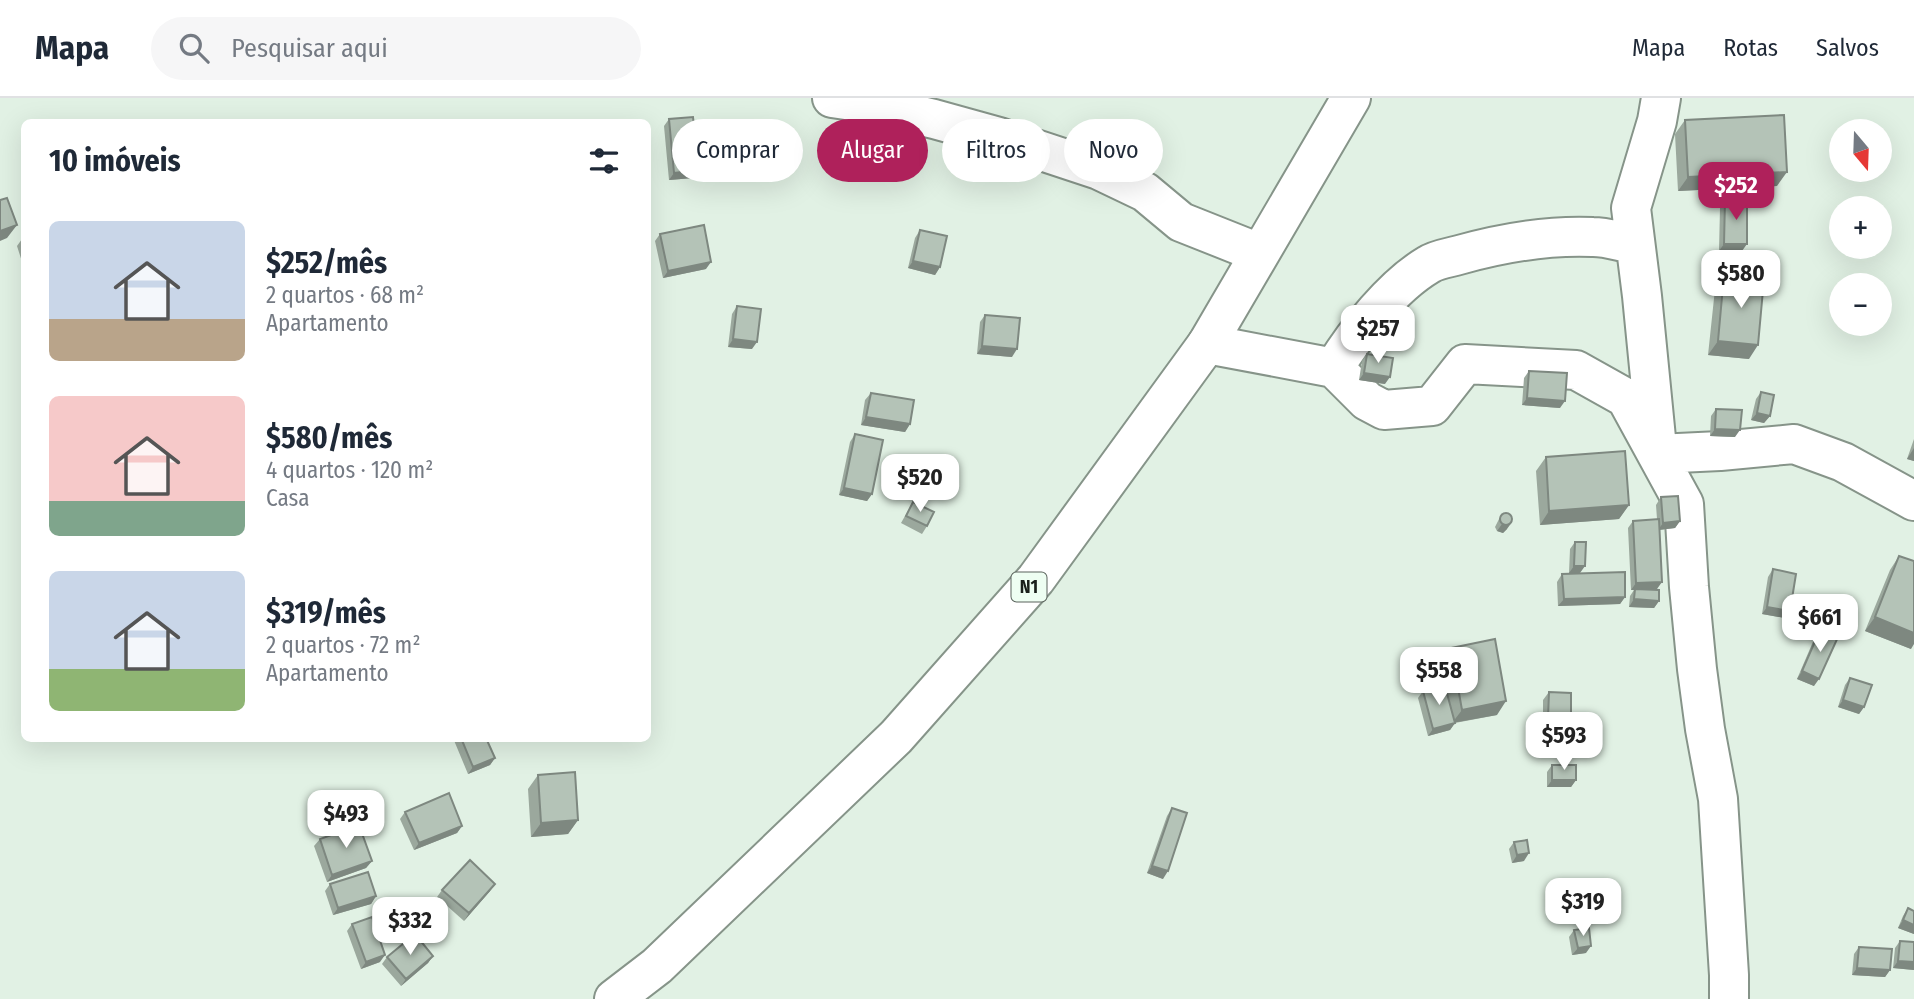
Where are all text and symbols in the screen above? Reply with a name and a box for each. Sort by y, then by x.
search box [151,17,641,80]
text: Mapa [35,28,109,68]
icon: search [175,29,213,67]
text: Pesquisar aqui [231,33,388,64]
text: Mapa [1632,34,1685,62]
text: Rotas [1723,34,1778,62]
text: Salvos [1816,34,1879,62]
chip: Comprar [672,119,803,182]
chip: Alugar [817,119,928,182]
chip: Filtros [942,119,1050,182]
chip: Novo [1064,119,1163,182]
north arrow [1829,119,1892,182]
map controls [1829,119,1892,336]
icon: filters [585,142,623,180]
text: 10 imóveis [49,143,181,179]
pin: $252 [1695,162,1777,222]
text: $252 [1714,171,1758,199]
button: + [1829,196,1892,259]
text: $252/mês [266,245,387,281]
icon: home [105,249,189,333]
pin: $580 [1700,250,1782,310]
text: $580 [1717,259,1765,287]
button: − [1829,273,1892,336]
text: 2 quartos · 68 m² [266,281,424,309]
pin: $257 [1337,306,1419,365]
text: Apartamento [266,309,389,337]
text: $257 [1357,314,1399,342]
text: $580/mês [266,420,392,456]
icon: home [105,424,189,508]
pin: $520 [879,454,961,514]
text: 4 quartos · 120 m² [266,456,433,484]
text: $520 [897,463,943,491]
text: Casa [266,484,310,512]
road number: N1 [1012,573,1046,602]
pin: $661 [1779,594,1861,654]
text: $319/mês [266,595,386,631]
icon: home [105,599,189,683]
text: $661 [1798,603,1842,631]
text: 2 quartos · 72 m² [266,631,421,659]
pin: $558 [1398,648,1480,707]
text: $558 [1416,656,1462,684]
text: Apartamento [266,659,389,687]
pin: $593 [1523,712,1605,772]
text: $593 [1542,721,1586,749]
pin: $493 [305,790,387,850]
text: $493 [323,799,369,827]
pin: $319 [1542,878,1624,938]
text: $319 [1561,887,1605,915]
pin: $332 [369,898,451,957]
text: $332 [388,906,432,934]

